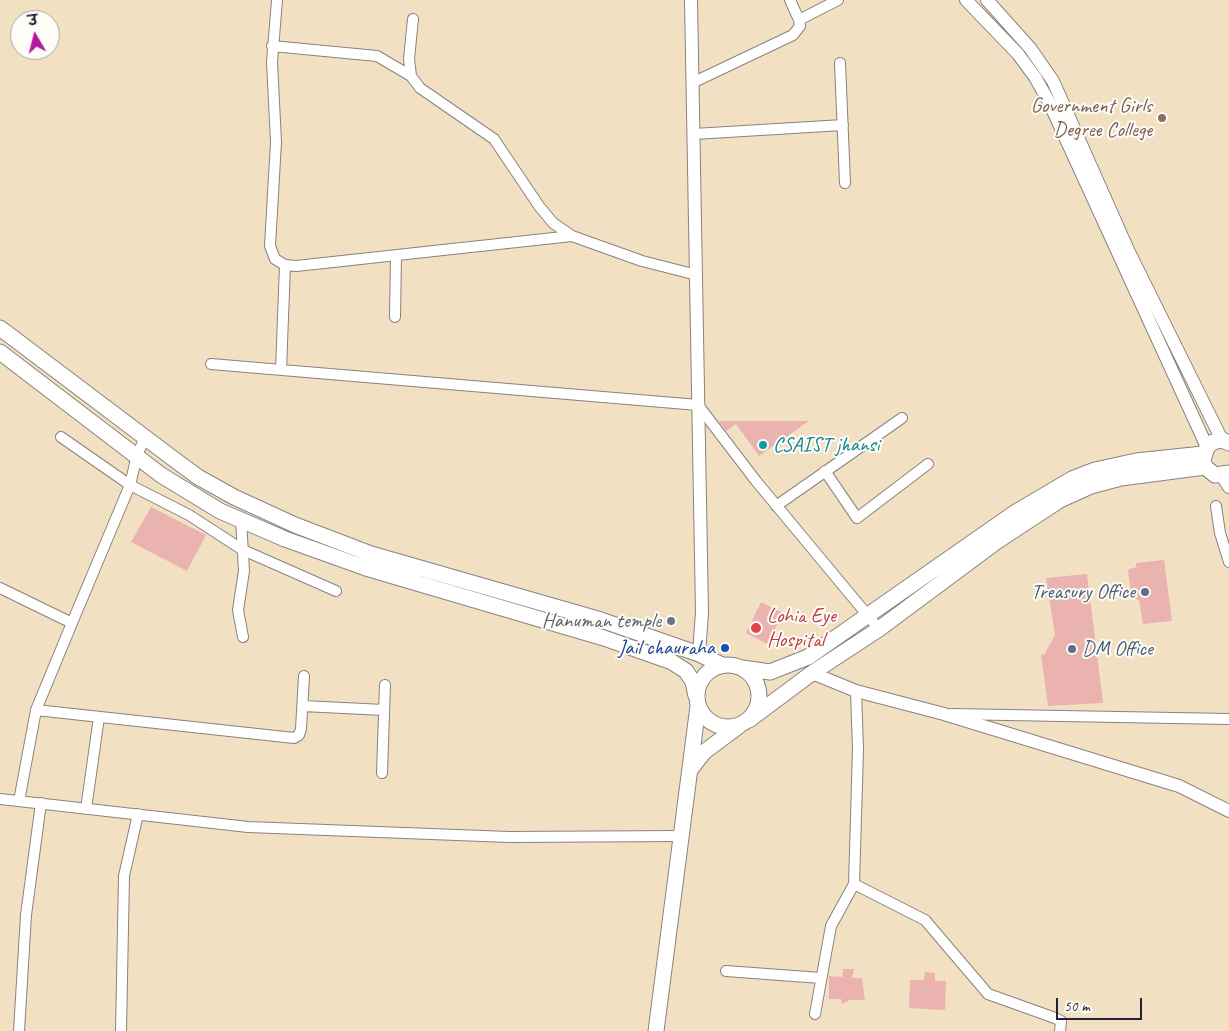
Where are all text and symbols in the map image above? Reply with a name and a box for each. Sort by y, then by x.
north arrow [10,10,60,60]
text: उ [27,12,39,30]
place label: Government Girls Degree College [1031,93,1152,143]
marker: Government Girls Degree College [1156,112,1168,124]
place label: CSAIST jhansi [773,432,879,458]
marker: CSAIST jhansi [757,439,769,451]
place label: Treasury Office [1031,579,1135,605]
marker: Treasury Office [1139,586,1151,598]
place label: Lohia Eye Hospital [767,603,836,653]
place label: Hanuman temple [542,608,661,634]
marker: Hanuman temple [665,615,677,627]
marker: Lohia Eye Hospital [749,621,763,635]
place label: Jail chauraha [618,635,715,661]
place label: DM Office [1082,636,1153,662]
marker: Jail chauraha [719,642,731,654]
marker: DM Office [1066,643,1078,655]
scale bar [1059,988,1145,1020]
text: 50 m [1064,997,1090,1016]

